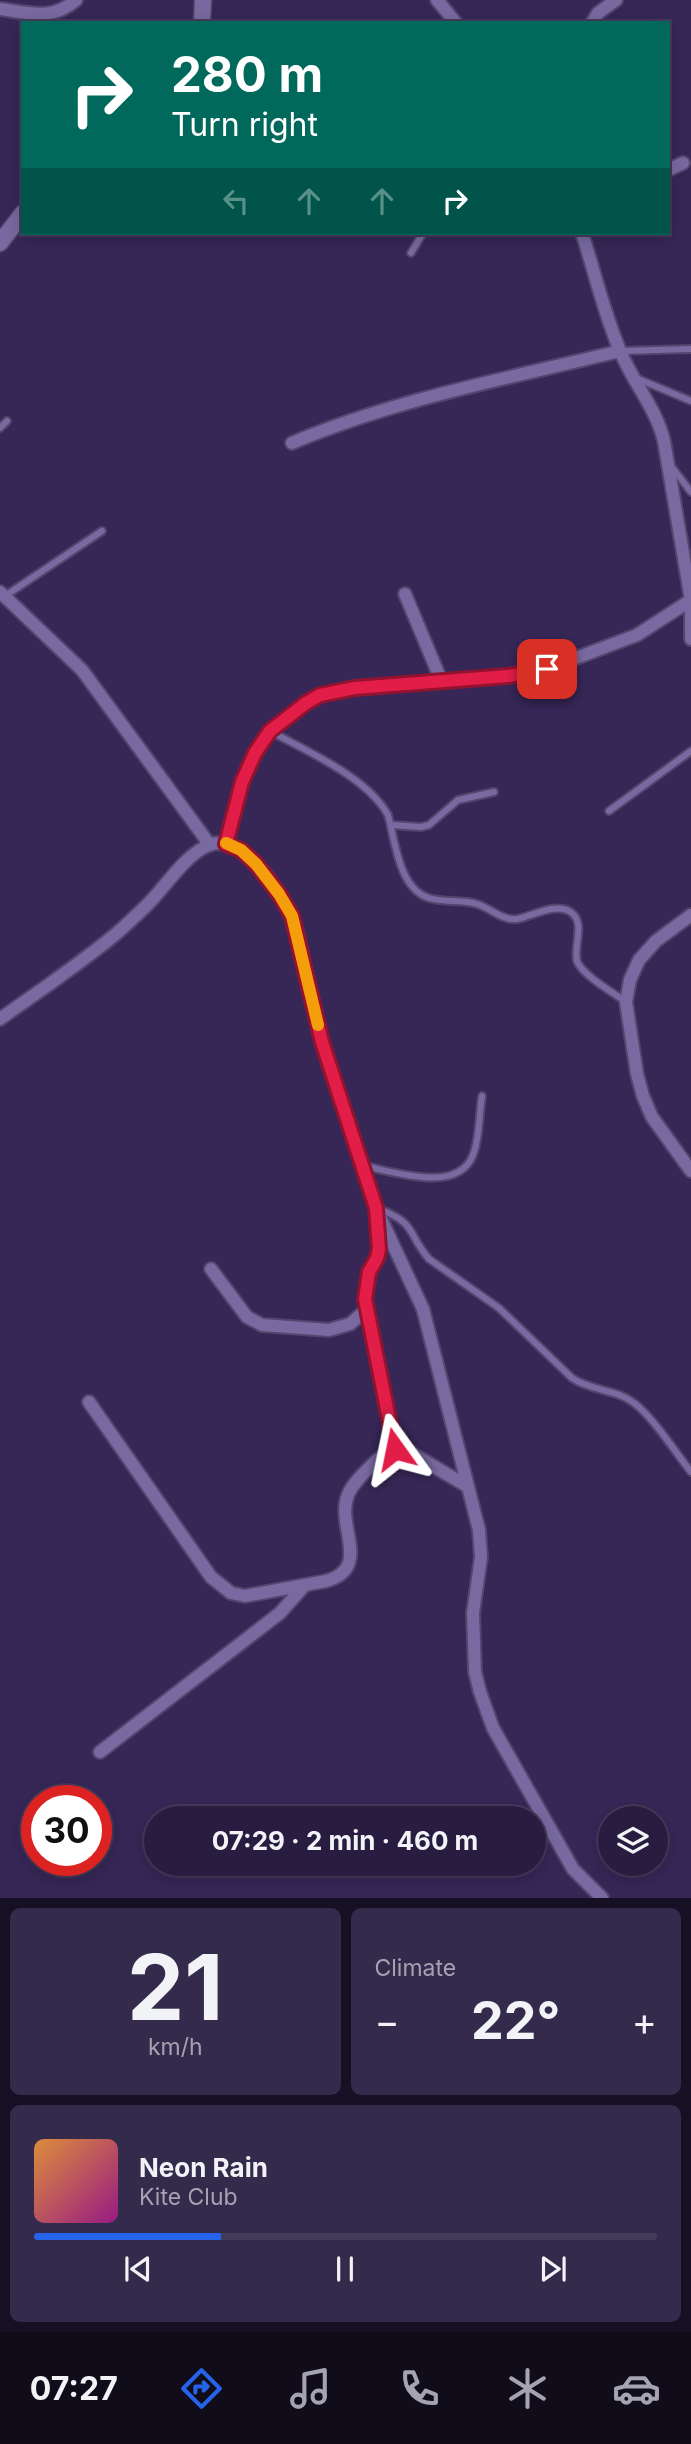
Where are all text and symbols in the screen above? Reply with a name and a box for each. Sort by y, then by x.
text: 280 m [171,45,323,104]
icon: right [56,49,147,140]
text: Turn right [171,105,318,144]
icon: left [217,182,255,220]
icon: ahead [290,182,328,220]
icon: ahead [363,182,401,220]
icon: right [436,182,474,220]
pin [517,639,577,699]
icon: arrive [528,650,566,688]
position arrow [358,1412,432,1486]
speed limit sign: 30 [21,1785,112,1876]
map controls [598,1806,668,1876]
button: layers [598,1806,668,1876]
text: 07:29 · 2 min · 460 m [212,1825,478,1856]
text: 21 [127,1932,224,2042]
text: Climate [375,1954,456,1982]
text: 22° [471,1989,560,2052]
text: − [375,1998,400,2044]
text: + [632,1998,657,2044]
text: km/h [148,2033,203,2061]
text: Neon Rain [139,2152,268,2183]
text: Kite Club [139,2183,238,2211]
icon: previous [119,2250,157,2288]
icon: pause [326,2250,364,2288]
icon: next [534,2250,572,2288]
icon: directions [177,2364,226,2413]
icon: music [286,2364,335,2413]
icon: phone [395,2364,444,2413]
icon: climate [503,2364,552,2413]
icon: car [612,2364,661,2413]
text: 07:27 [30,2369,118,2408]

